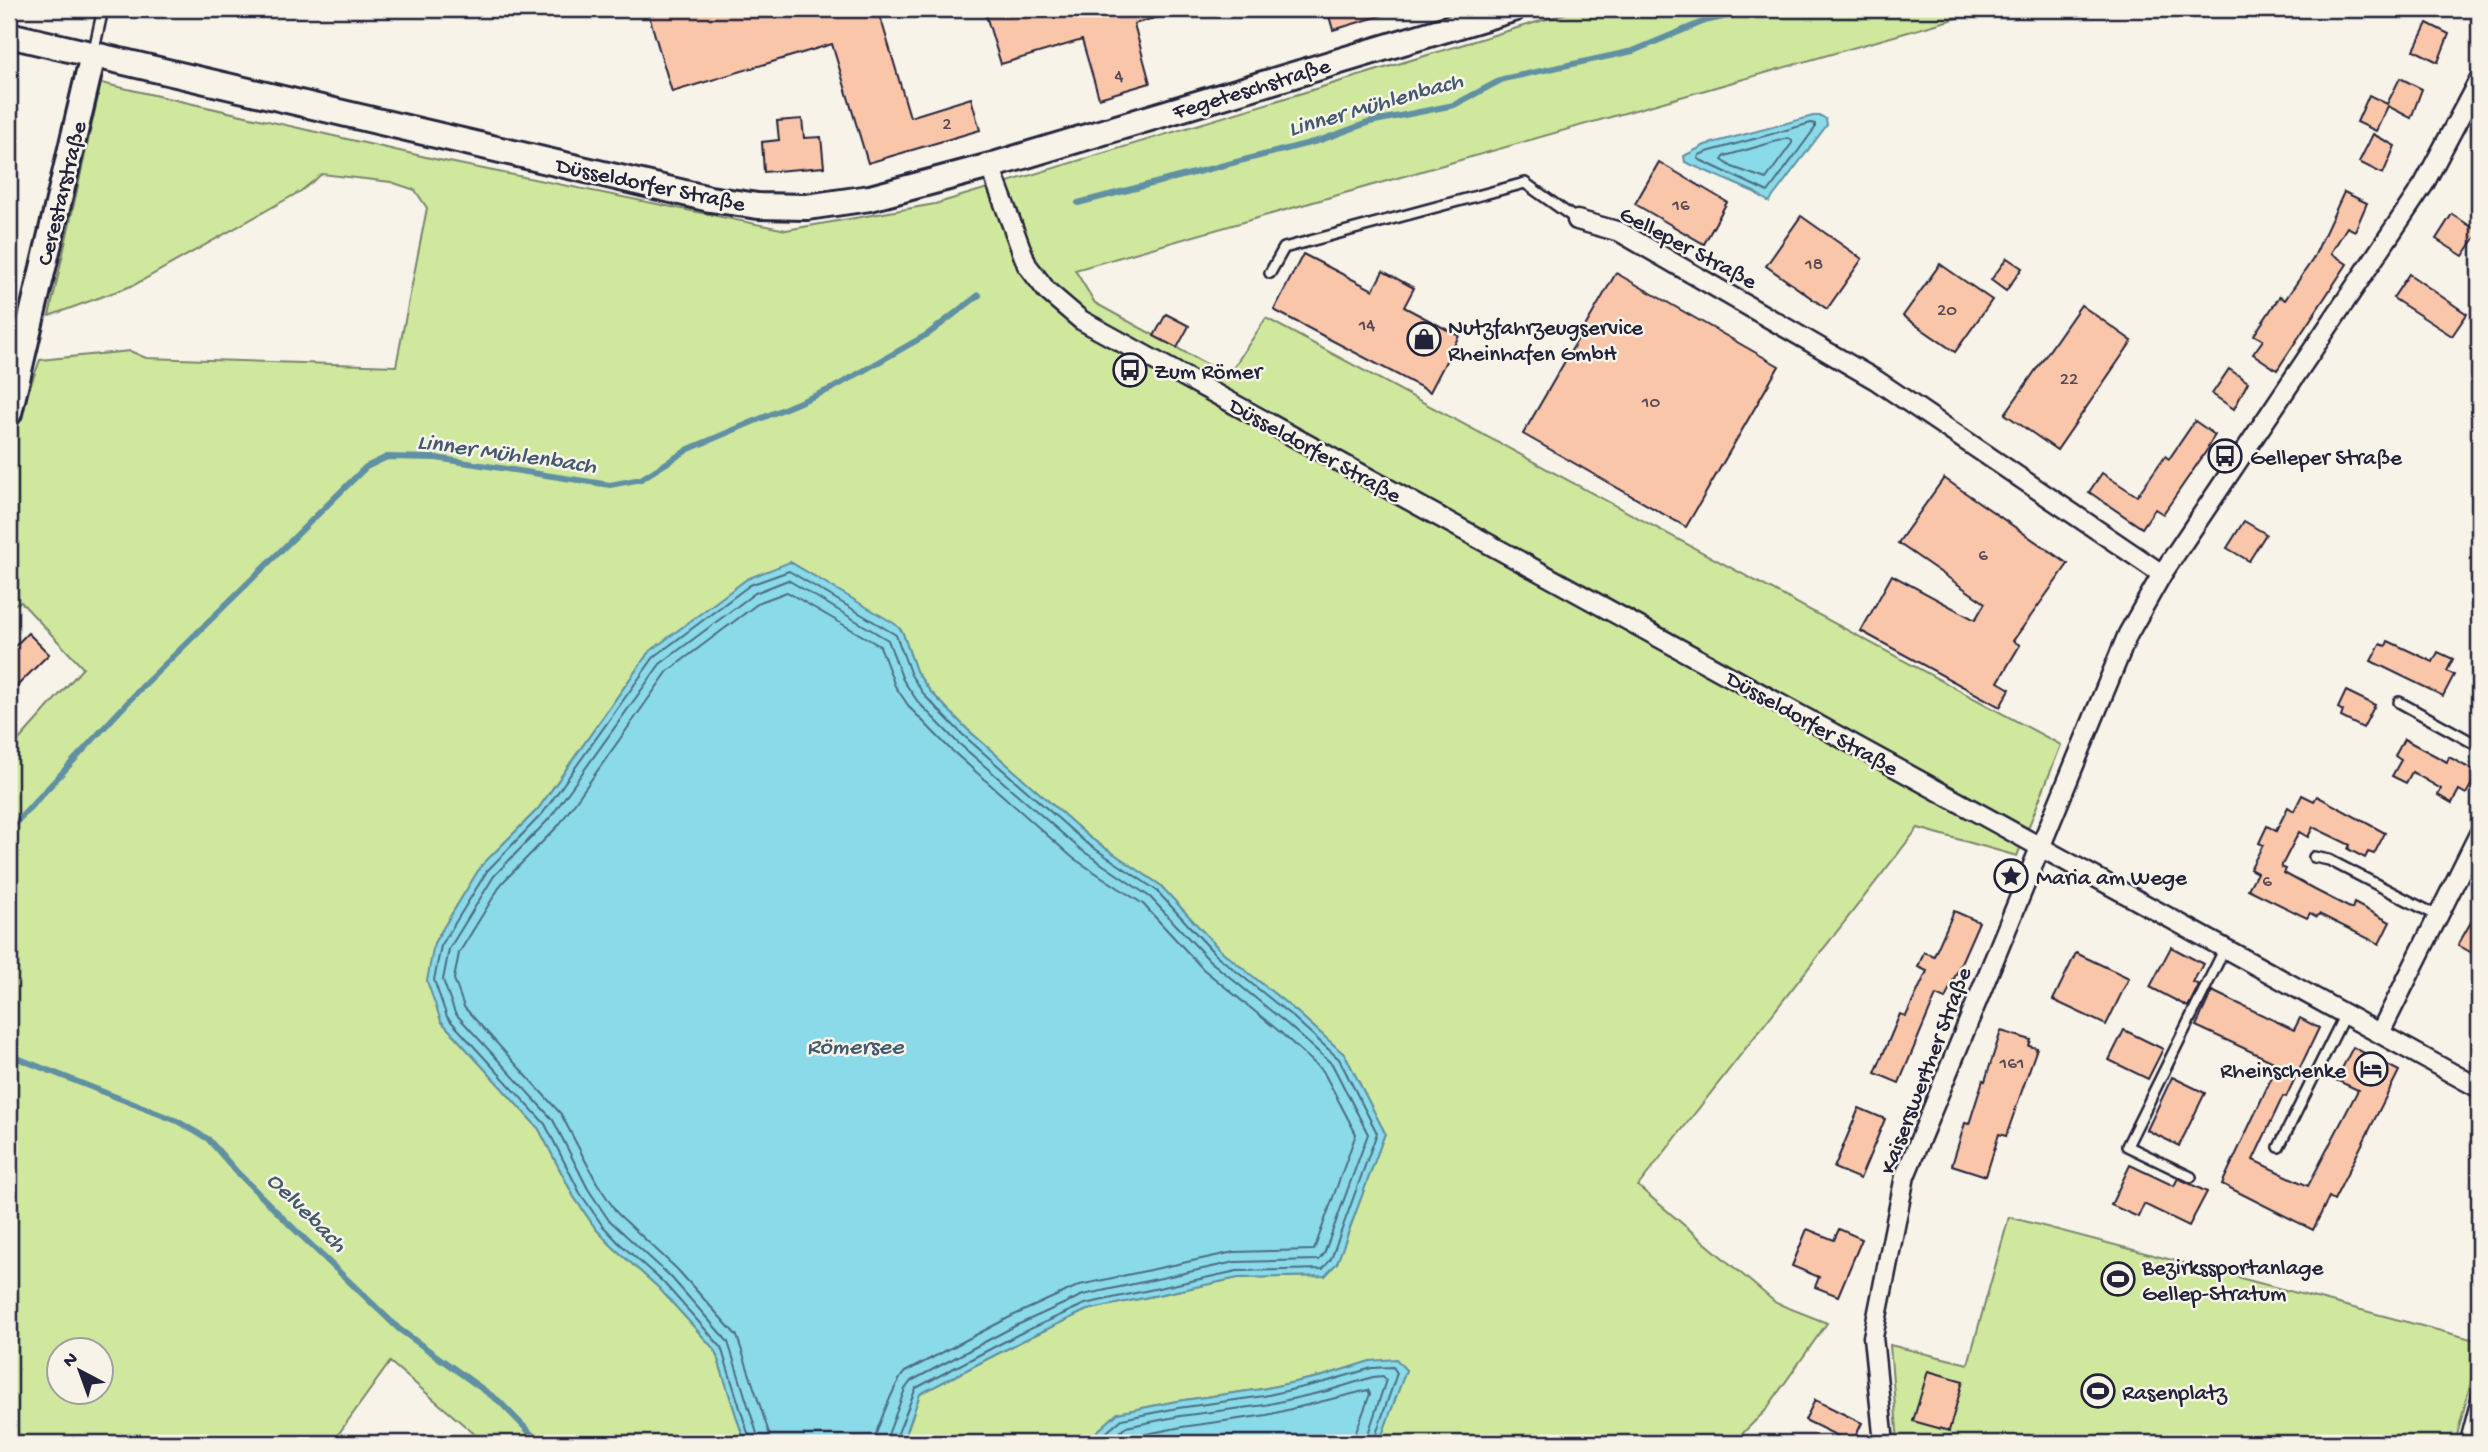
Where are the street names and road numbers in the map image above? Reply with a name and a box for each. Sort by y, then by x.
street label: Fegeteschstraße [1169,53,1335,127]
street label: Cerestarstraße [32,118,95,269]
street label: Düsseldorfer Straße [551,153,748,220]
street label: Gelleper Straße [1614,201,1762,297]
street label: Düsseldorfer Straße [1222,393,1406,511]
street label: Düsseldorfer Straße [1719,666,1903,784]
street label: Kaiserswerther Straße [1875,963,1980,1178]

